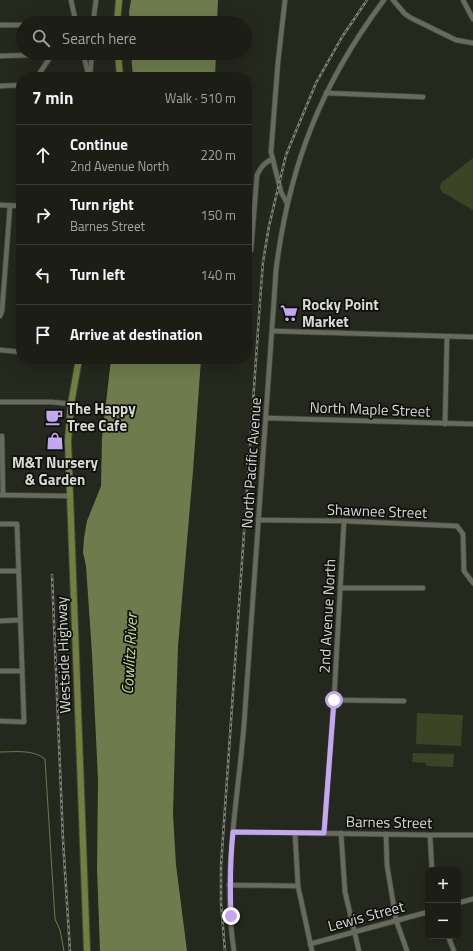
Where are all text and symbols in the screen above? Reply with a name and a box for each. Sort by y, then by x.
search box [16,16,252,60]
icon: search [30,27,52,49]
text: Search here [62,27,136,50]
text: 7 min [32,85,73,111]
text: Walk · 510 m [165,88,236,108]
text: Continue [70,133,128,156]
icon: ahead [32,144,54,166]
text: 220 m [200,145,236,165]
text: 2nd Avenue North [70,156,169,176]
text: Turn right [70,193,134,216]
icon: right [32,204,54,226]
text: 150 m [200,205,236,225]
text: Barnes Street [70,216,145,236]
text: Turn left [70,263,125,286]
icon: left [32,264,54,286]
text: 140 m [200,265,236,285]
place label: Rocky Point Market [302,293,379,333]
supermarket icon: Rocky Point Market [279,303,299,323]
text: Arrive at destination [70,323,203,346]
icon: arrive [32,324,54,346]
street label: North Maple Street [309,395,432,423]
place label: The Happy Tree Cafe [67,397,136,437]
street label: North Pacific Avenue [235,397,267,529]
cafe icon: The Happy Tree Cafe [44,407,64,427]
shop icon: M&T Nursery & Garden [45,431,65,451]
place label: M&T Nursery & Garden [12,451,99,491]
street label: Shawnee Street [326,498,428,524]
street label: 2nd Avenue North [313,558,341,674]
street label: Westside Highway [49,596,77,714]
water label: Cowlitz River [115,611,143,695]
route start [325,691,343,709]
street label: Barnes Street [346,810,433,834]
map controls [425,867,461,939]
button: + [425,867,461,903]
street label: Lewis Street [325,895,407,937]
button: − [425,903,461,939]
route end [222,907,240,925]

